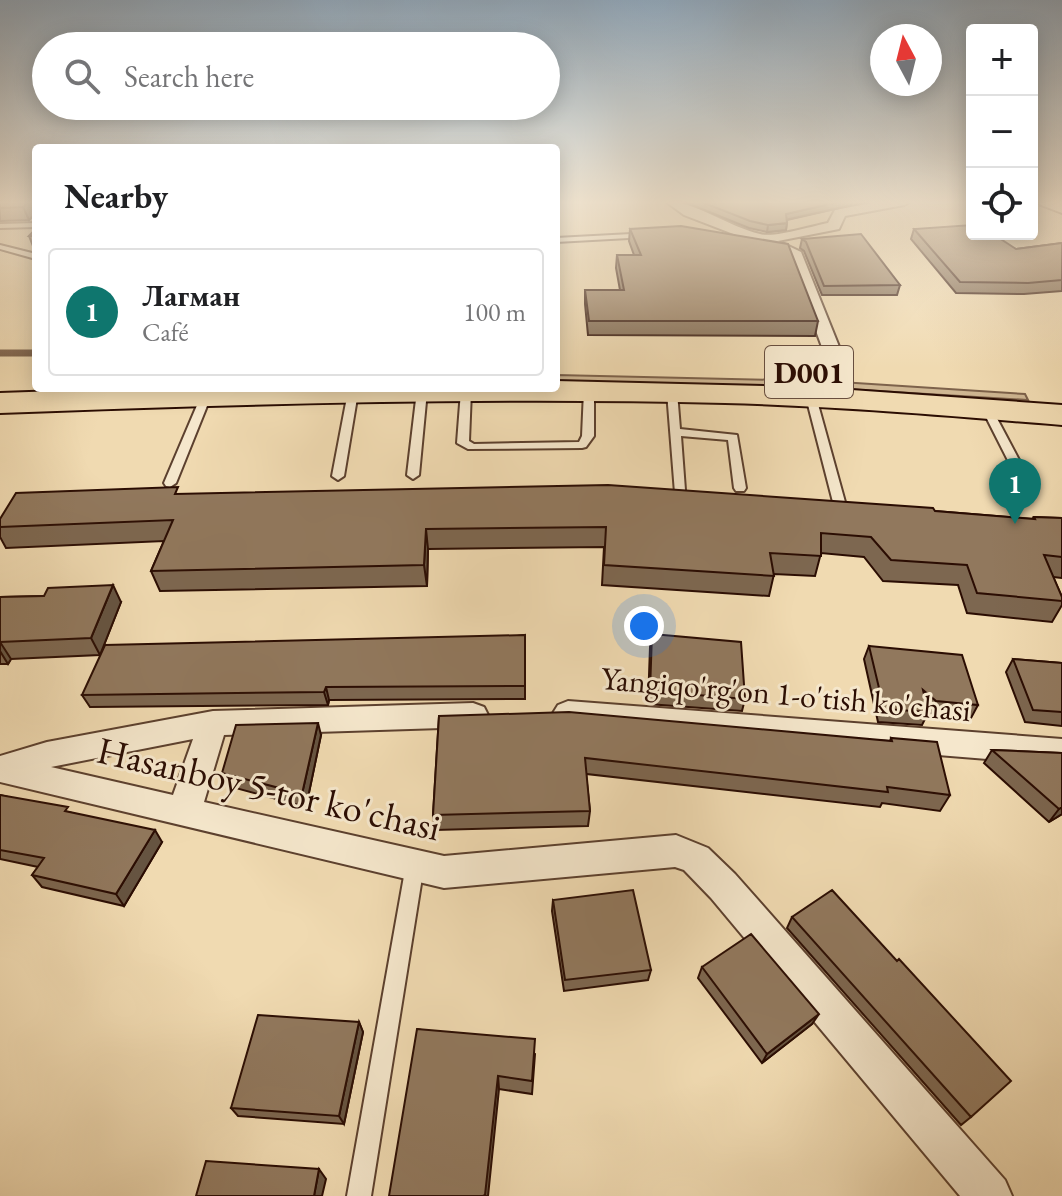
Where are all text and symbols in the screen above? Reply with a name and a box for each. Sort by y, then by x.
north arrow [870,24,942,96]
map controls [966,24,1038,240]
button: + [966,24,1038,96]
search box [32,32,560,120]
icon: search [60,54,104,98]
text: Search here [124,57,254,96]
button: − [966,96,1038,168]
button: locate [966,168,1038,240]
text: Nearby [64,174,168,218]
text: Лагман [142,276,240,315]
text: 1 [85,295,99,329]
text: 100 m [463,295,526,329]
text: Café [142,315,189,349]
road number: D001 [765,346,853,398]
pin: 1 [989,458,1041,524]
your location [624,606,664,646]
street label: Yangiqo'rg'on 1-o'tish ko'chasi [599,657,973,731]
street label: Hasanboy 5-tor ko'chasi [93,725,445,851]

